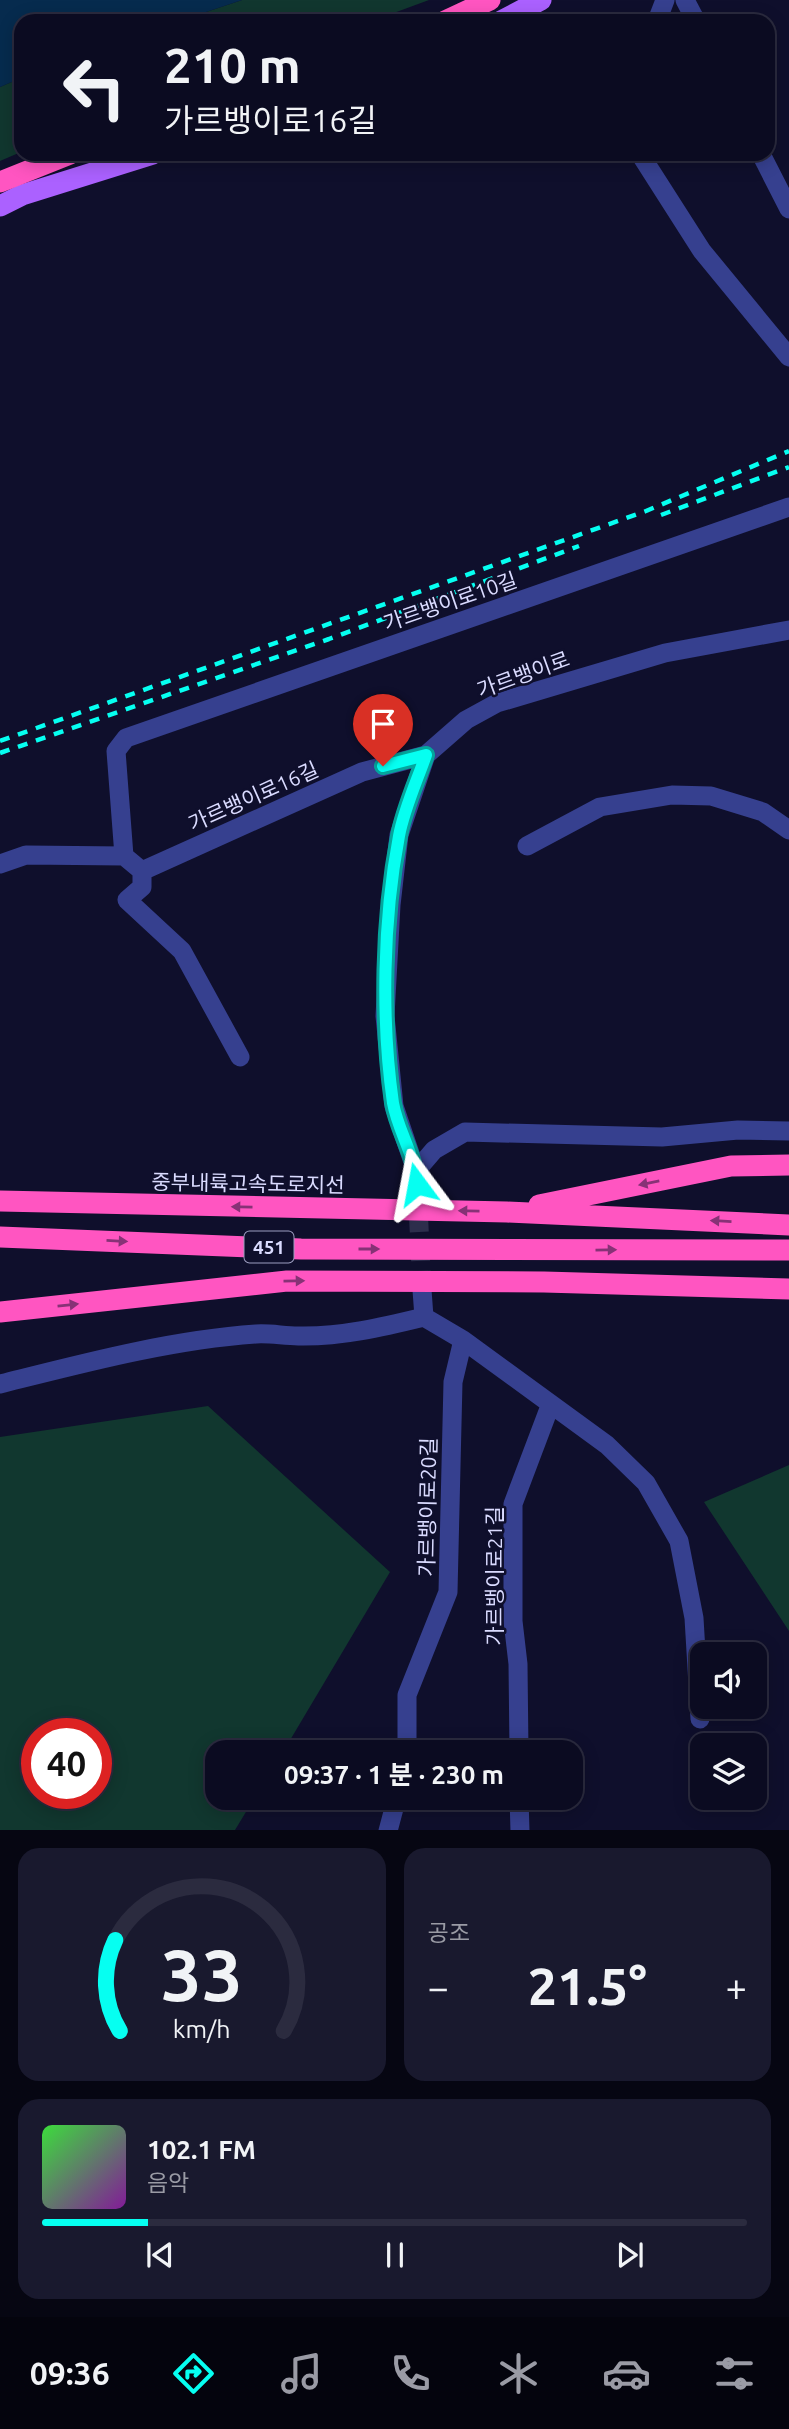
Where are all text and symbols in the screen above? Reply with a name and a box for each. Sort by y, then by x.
text: 210 m [164,37,301,92]
icon: left [49,42,140,133]
text: 가르뱅이로16길 [164,102,377,138]
street label: 가르뱅이로10길 [380,567,520,635]
street label: 가르뱅이로 [474,646,572,702]
pin [353,694,413,766]
icon: arrive [364,705,402,743]
street label: 가르뱅이로16길 [184,757,322,835]
position arrow [380,1147,454,1221]
street label: 중부내륙고속도로지선 [151,1169,345,1197]
one-way arrow [638,1177,660,1188]
one-way arrow [230,1202,252,1213]
one-way arrow [458,1205,480,1217]
one-way arrow [710,1216,732,1227]
road number: 451 [244,1232,294,1262]
one-way arrow [106,1235,128,1246]
one-way arrow [358,1243,380,1255]
one-way arrow [595,1244,617,1256]
one-way arrow [283,1275,305,1287]
one-way arrow [57,1299,79,1310]
street label: 가르뱅이로20길 [414,1437,440,1577]
street label: 가르뱅이로21길 [482,1506,506,1646]
map controls [690,1642,767,1810]
button: sound [690,1642,767,1719]
speed limit sign: 40 [21,1718,112,1809]
button: layers [690,1733,767,1810]
text: 09:37 · 1 분 · 230 m [284,1760,504,1789]
text: 공조 [428,1920,470,1945]
text: 33 [161,1933,243,2015]
text: 21.5° [528,1957,647,2015]
text: − [428,1966,449,2008]
text: + [726,1966,747,2008]
text: km/h [173,2014,231,2042]
text: 102.1 FM [147,2135,256,2164]
text: 음악 [147,2170,189,2195]
icon: previous [141,2236,179,2274]
icon: pause [376,2236,414,2274]
icon: next [611,2236,649,2274]
icon: directions [169,2349,218,2398]
icon: music [277,2349,326,2398]
icon: phone [386,2349,435,2398]
icon: climate [494,2349,543,2398]
icon: car [602,2349,651,2398]
icon: filters [710,2349,759,2398]
text: 09:36 [30,2355,110,2391]

